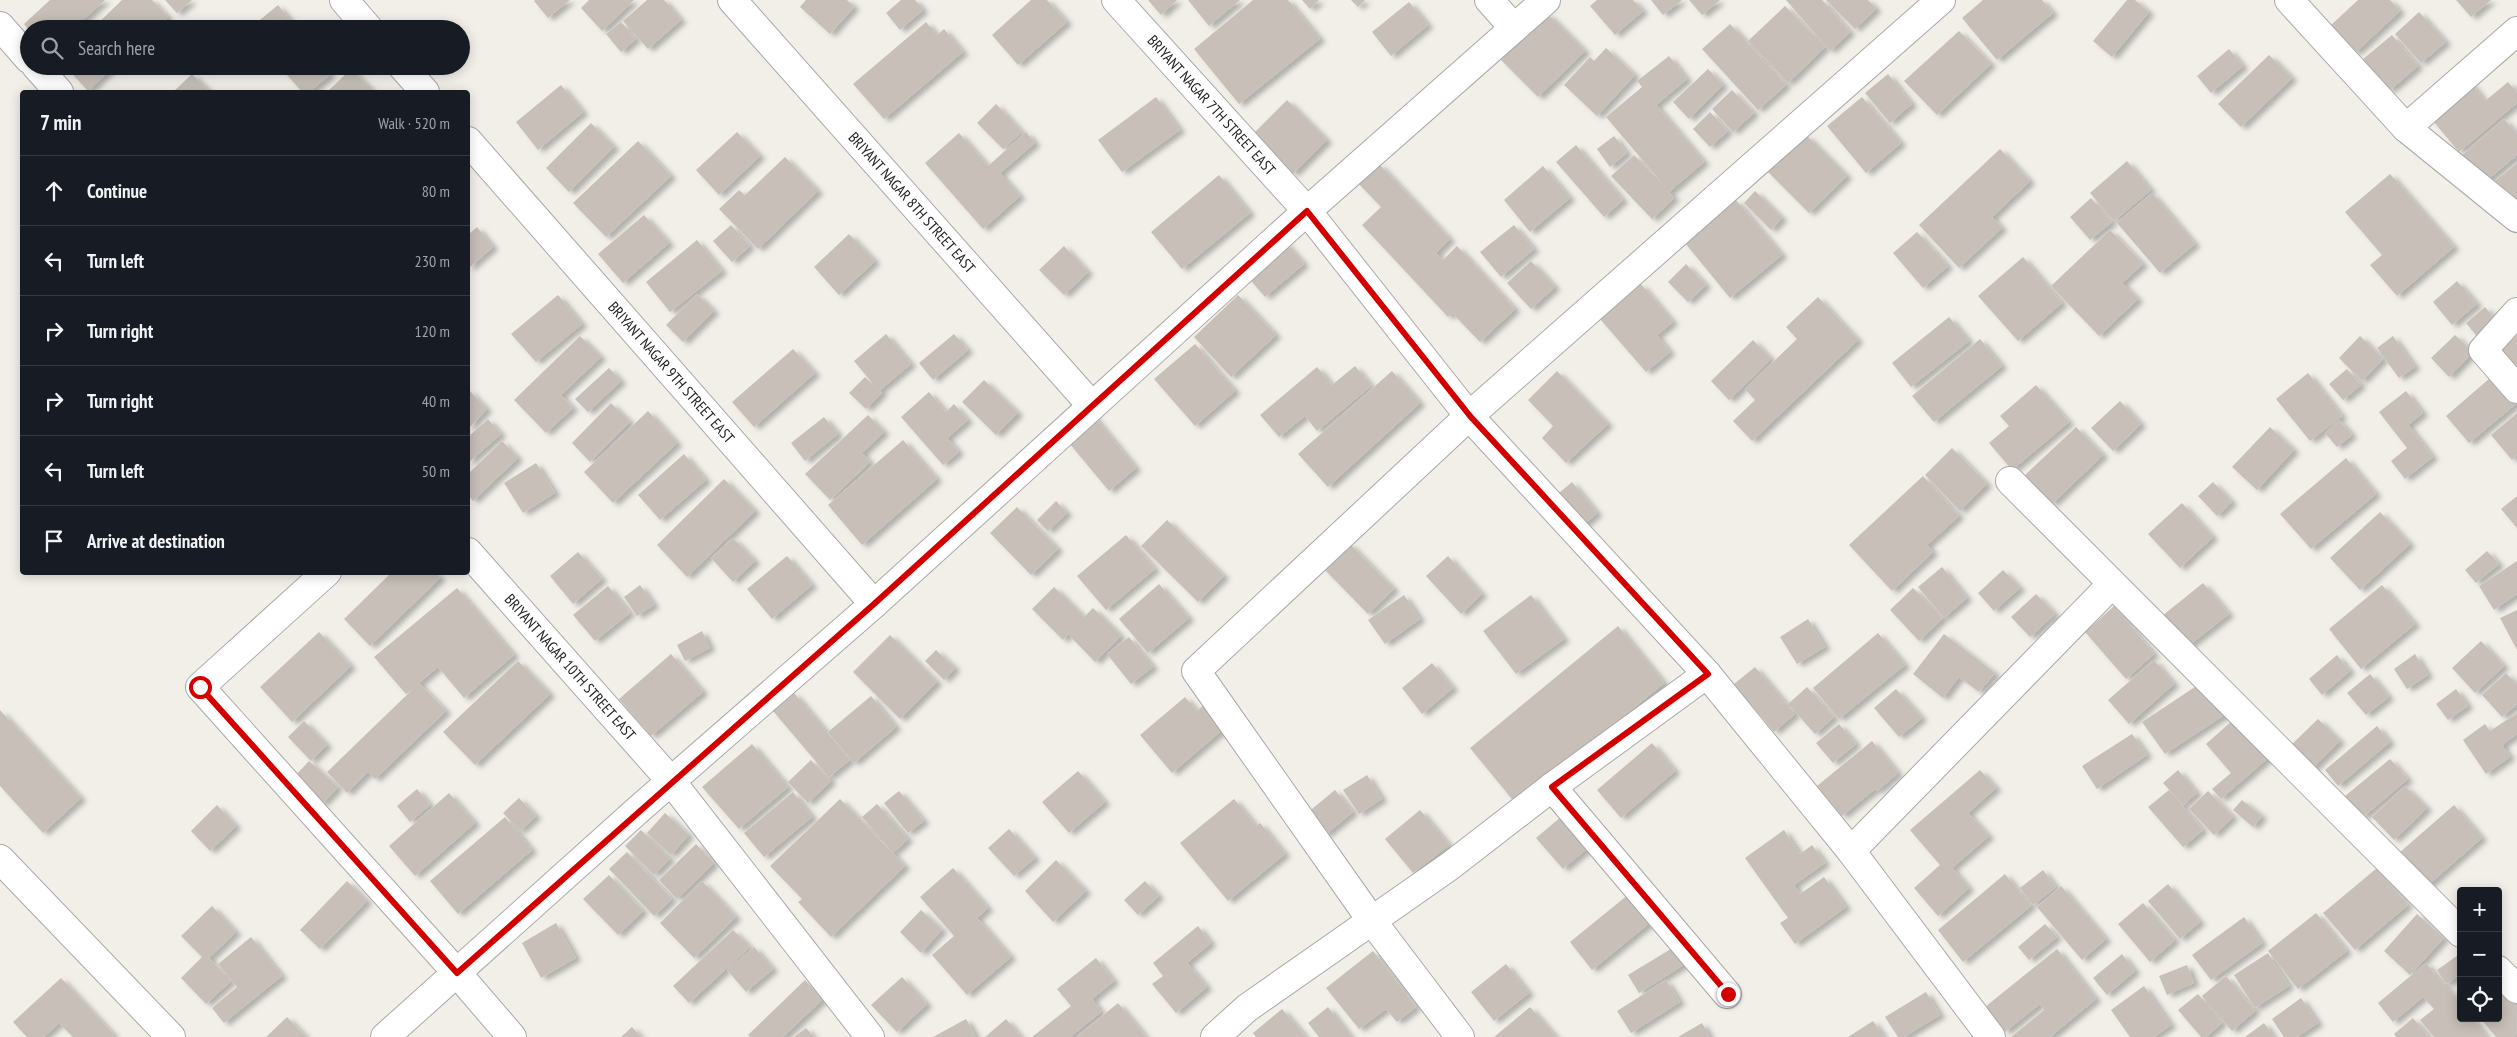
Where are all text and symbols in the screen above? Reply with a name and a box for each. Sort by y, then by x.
search box [20,20,470,75]
street label: BRIYANT NAGAR 7TH STREET EAST [1144,31,1280,179]
icon: search [38,34,66,62]
text: Search here [78,36,155,60]
text: 7 min [40,109,82,136]
text: Walk · 520 m [378,113,450,133]
street label: BRIYANT NAGAR 8TH STREET EAST [845,128,980,277]
icon: ahead [40,177,68,205]
text: Continue [87,179,147,203]
text: 80 m [422,181,450,201]
icon: left [40,247,68,275]
text: Turn left [87,249,144,273]
text: 230 m [415,251,450,271]
street label: BRIYANT NAGAR 9TH STREET EAST [604,298,739,447]
icon: right [40,317,68,345]
text: Turn right [87,319,153,343]
text: 120 m [415,321,450,341]
icon: right [40,387,68,415]
text: Turn right [87,389,153,413]
text: 40 m [422,391,450,411]
icon: left [40,457,68,485]
text: Turn left [87,459,144,483]
text: 50 m [422,461,450,481]
icon: arrive [40,527,68,555]
text: Arrive at destination [87,529,225,553]
street label: BRIYANT NAGAR 10TH STREET EAST [501,590,640,744]
route start [189,676,212,699]
map controls [2457,887,2502,1022]
button: + [2457,887,2502,932]
button: − [2457,932,2502,977]
button: locate [2457,977,2502,1022]
route end [1717,983,1740,1006]

